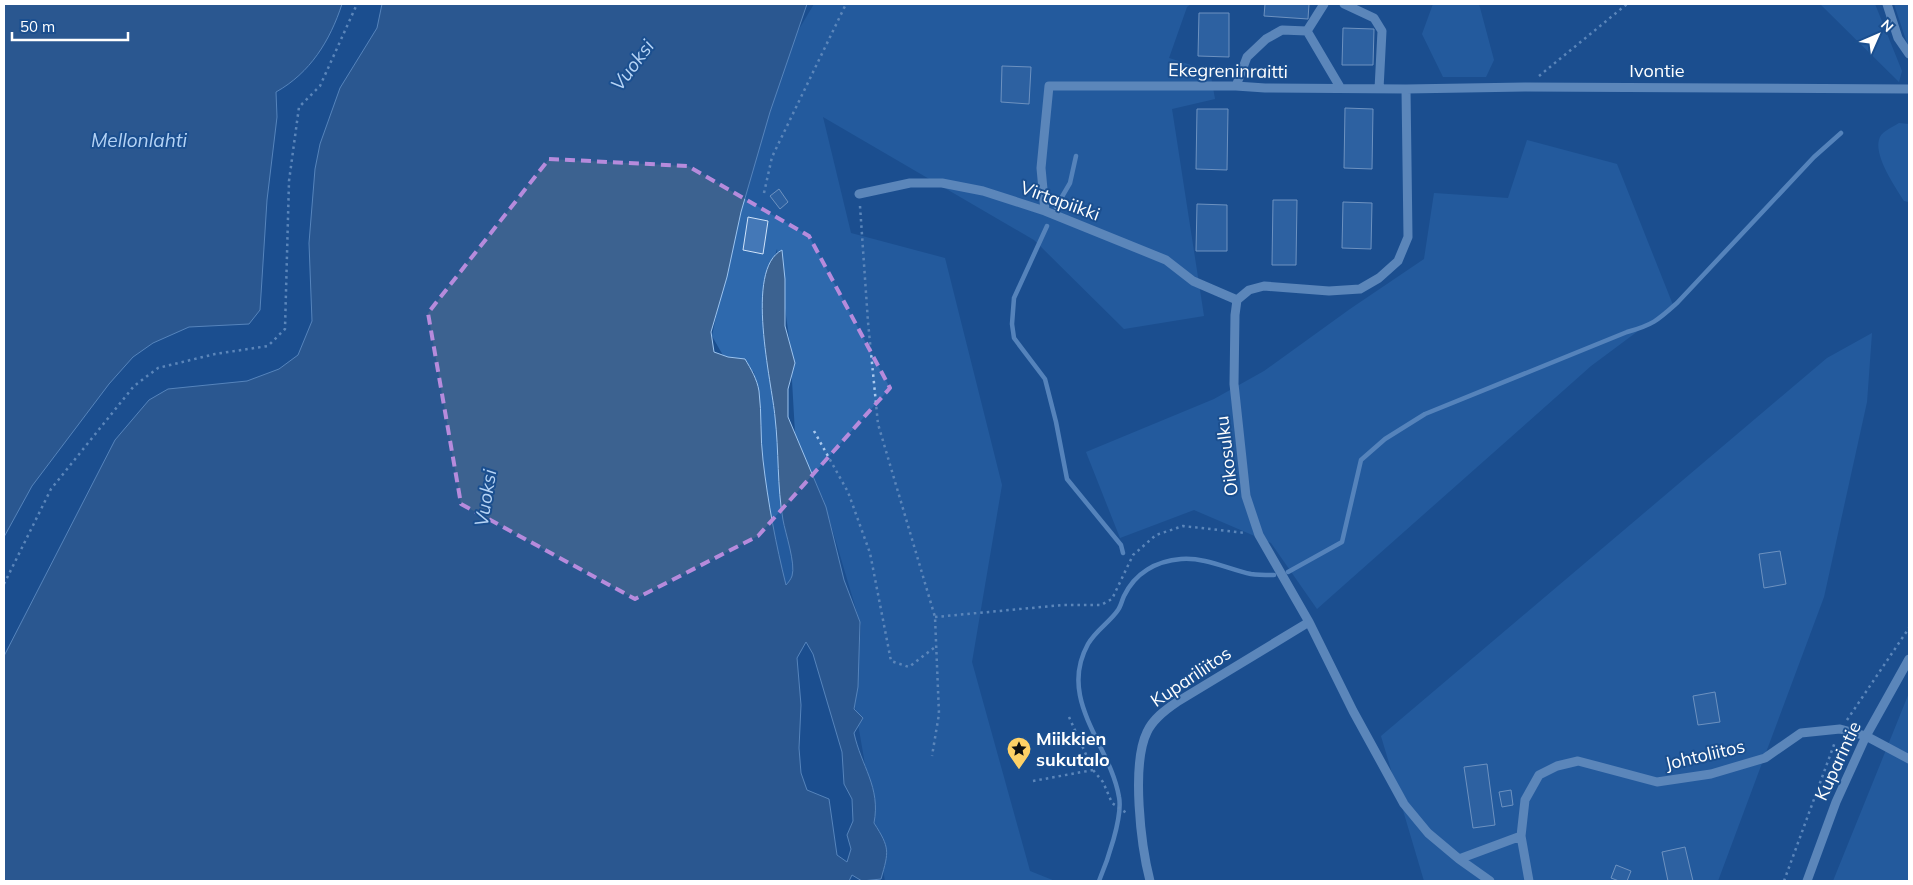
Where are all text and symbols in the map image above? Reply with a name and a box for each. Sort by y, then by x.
scale bar [12,10,129,42]
north arrow [1853,10,1903,60]
text: N [1877,16,1897,36]
text: 50 m [20,17,55,36]
water label: Vuoksi [605,34,659,95]
street label: Ekegreninraitti [1168,58,1288,83]
street label: Ivontie [1629,59,1685,82]
water label: Mellonlahti [91,128,187,152]
street label: Virtapiikki [1017,176,1103,226]
street label: Oikosulku [1210,415,1243,498]
water label: Vuoksi [469,467,501,528]
street label: Kupariliitos [1146,641,1235,712]
street label: Kuparintie [1809,717,1866,804]
place label: Miikkien sukutalo [1036,727,1110,771]
street label: Johtoliitos [1663,734,1747,775]
place icon: Miikkien sukutalo [1006,736,1032,770]

